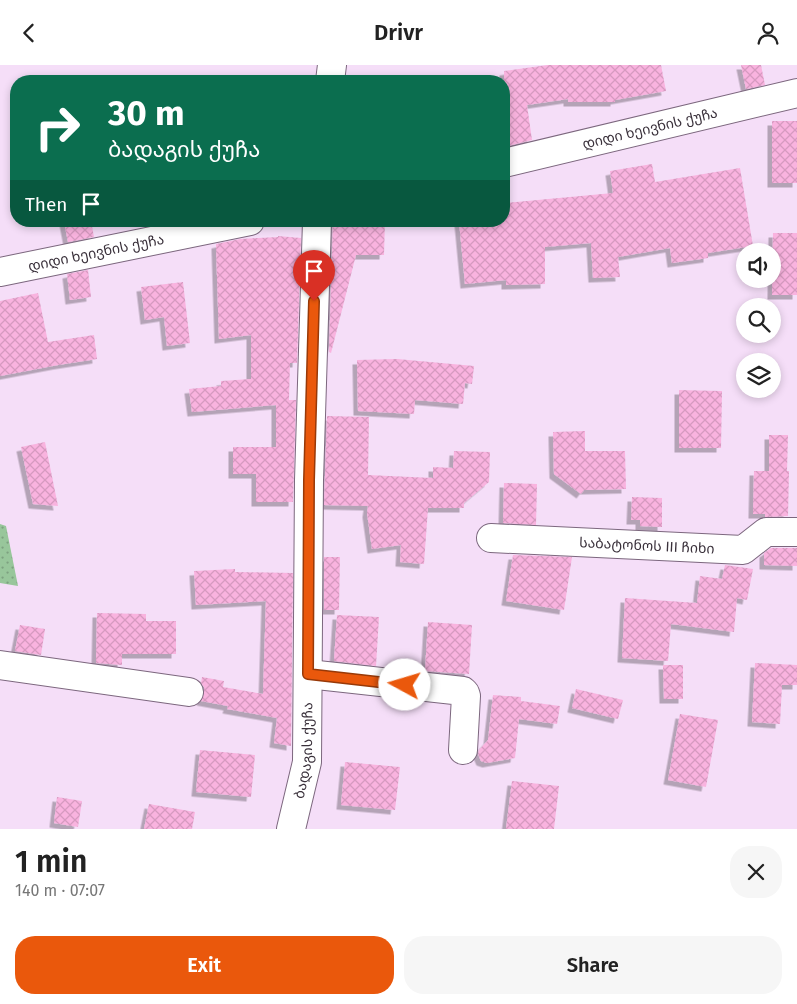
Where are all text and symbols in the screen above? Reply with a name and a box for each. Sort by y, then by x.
icon: back [15,19,43,47]
text: Drivr [374,19,423,46]
icon: person [754,19,782,47]
text: 30 m [108,92,185,134]
icon: right [25,95,90,160]
street label: დიდი ხეივნის ქუჩა [581,104,719,152]
text: ბადაგის ქუჩა [108,136,260,163]
icon: arrive [77,190,105,218]
text: Then [25,193,67,216]
street label: დიდი ხეივნის ქუჩა [27,230,165,275]
map controls [736,243,781,398]
button: sound [736,243,781,288]
pin [293,250,335,301]
icon: arrive [300,257,328,285]
button: search [736,298,781,343]
button: layers [736,353,781,398]
street label: საბატონოს III ჩიხი [579,534,715,557]
position arrow [378,658,430,710]
street label: ბადაგის ქუჩა [290,702,316,800]
text: 1 min [15,844,87,880]
button: close [730,846,782,898]
text: 140 m · 07:07 [15,881,105,900]
button: Exit [15,936,394,994]
button: Share [404,936,782,994]

